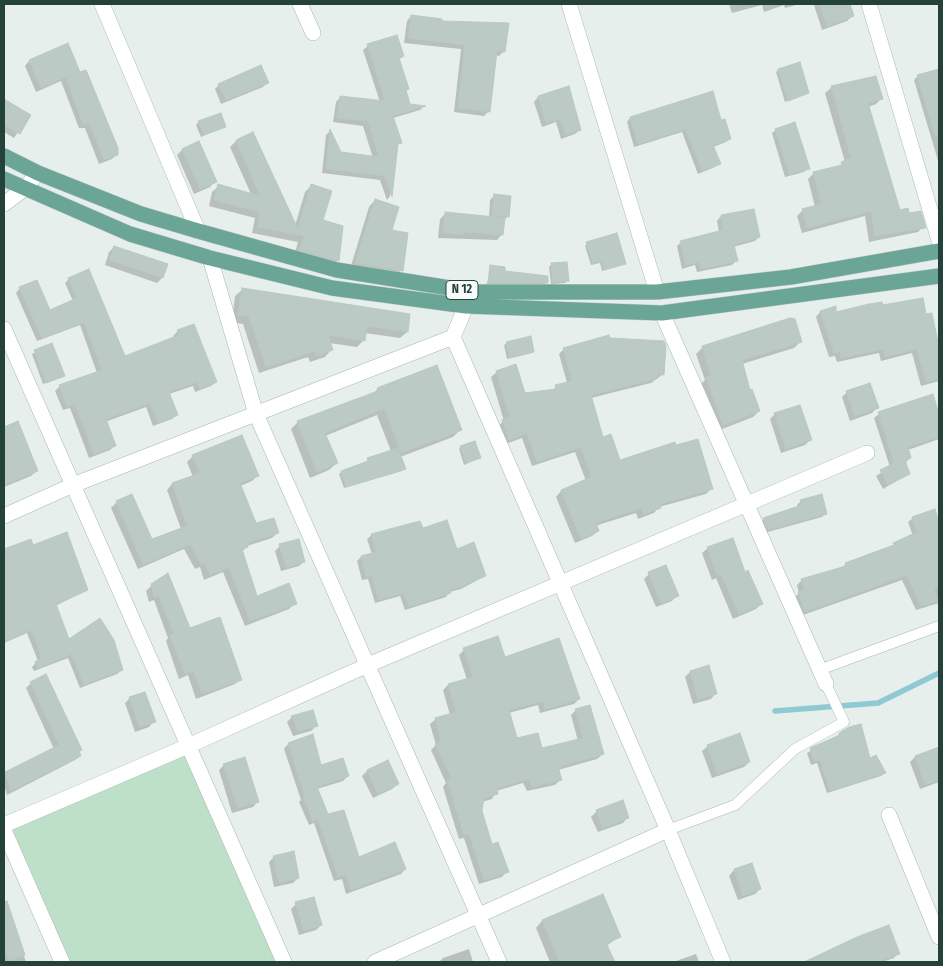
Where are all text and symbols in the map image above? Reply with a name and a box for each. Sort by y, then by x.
road number: N 12 [446,280,478,300]

